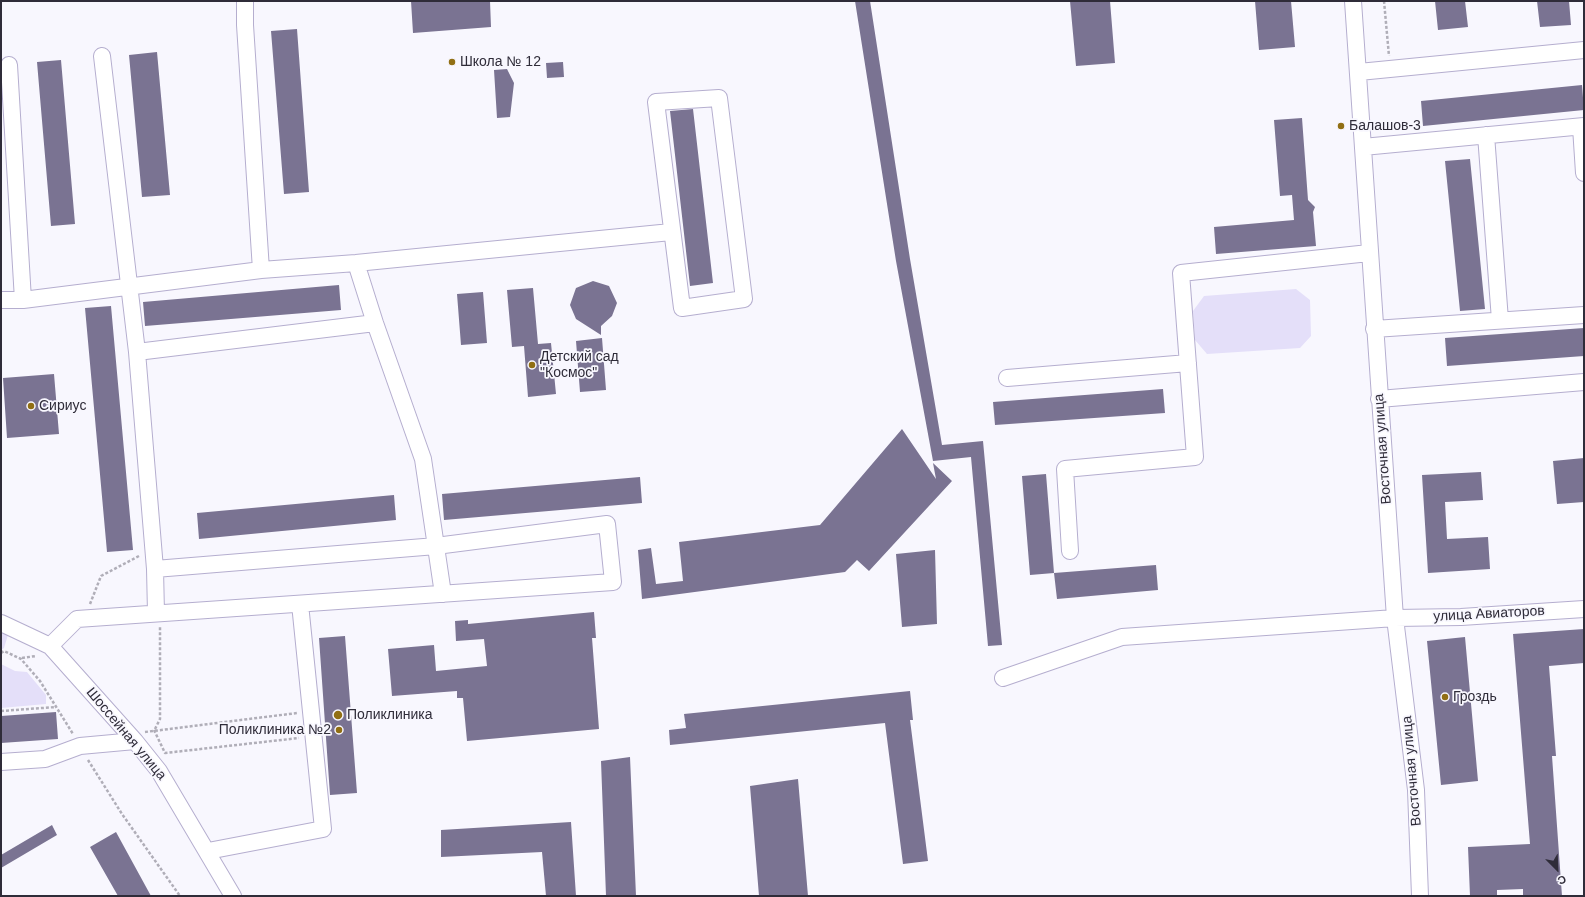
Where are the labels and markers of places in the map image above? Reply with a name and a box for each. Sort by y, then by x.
place label: Школа № 12 [460,54,541,70]
marker: Школа № 12 [447,57,457,67]
place label: Балашов-3 [1349,118,1421,134]
marker: Балашов-3 [1336,121,1346,131]
place label: Детский сад "Космос" [540,349,619,382]
marker: Детский сад "Космос" [527,360,537,370]
place label: Сириус [39,398,86,414]
marker: Сириус [26,401,36,411]
place label: Гроздь [1453,689,1497,705]
marker: Гроздь [1440,692,1450,702]
place label: Поликлиника [347,707,433,723]
marker: Поликлиника [332,709,344,721]
place label: Поликлиника №2 [219,722,331,738]
marker: Поликлиника №2 [334,725,344,735]

